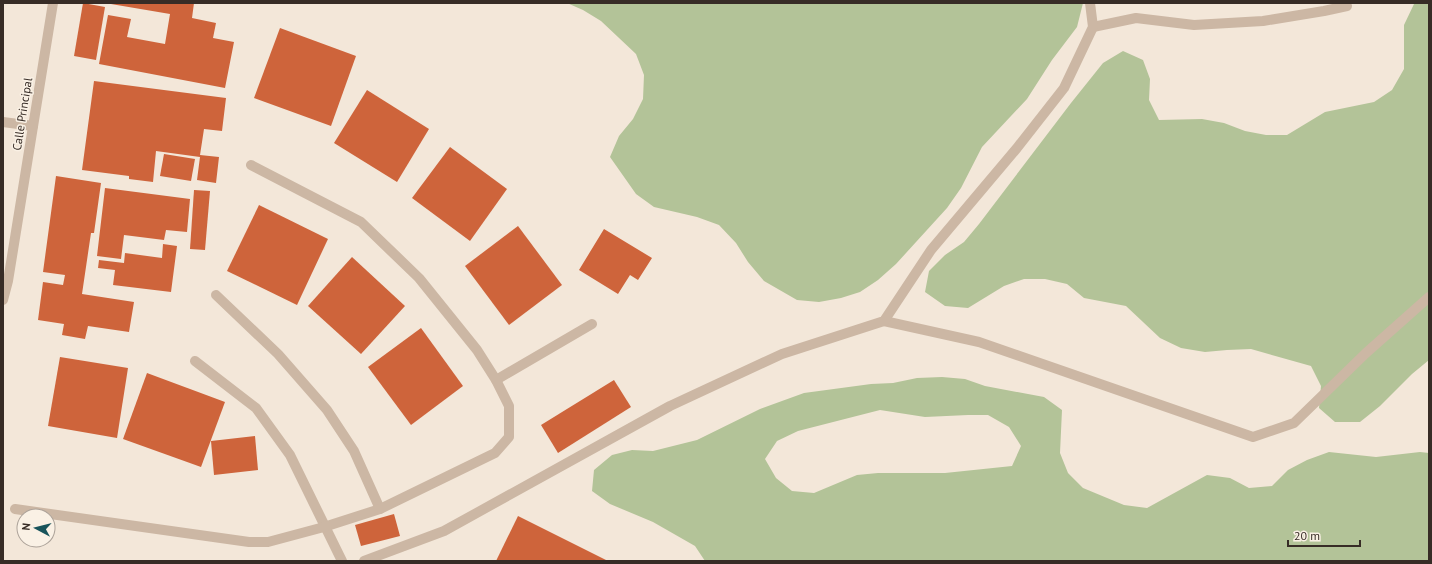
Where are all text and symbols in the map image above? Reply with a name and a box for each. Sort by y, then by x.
street label: Calle Principal [9,76,35,152]
north arrow [16,508,56,548]
text: N [19,522,33,531]
scale bar [1288,522,1360,548]
text: 20 m [1294,528,1320,543]

